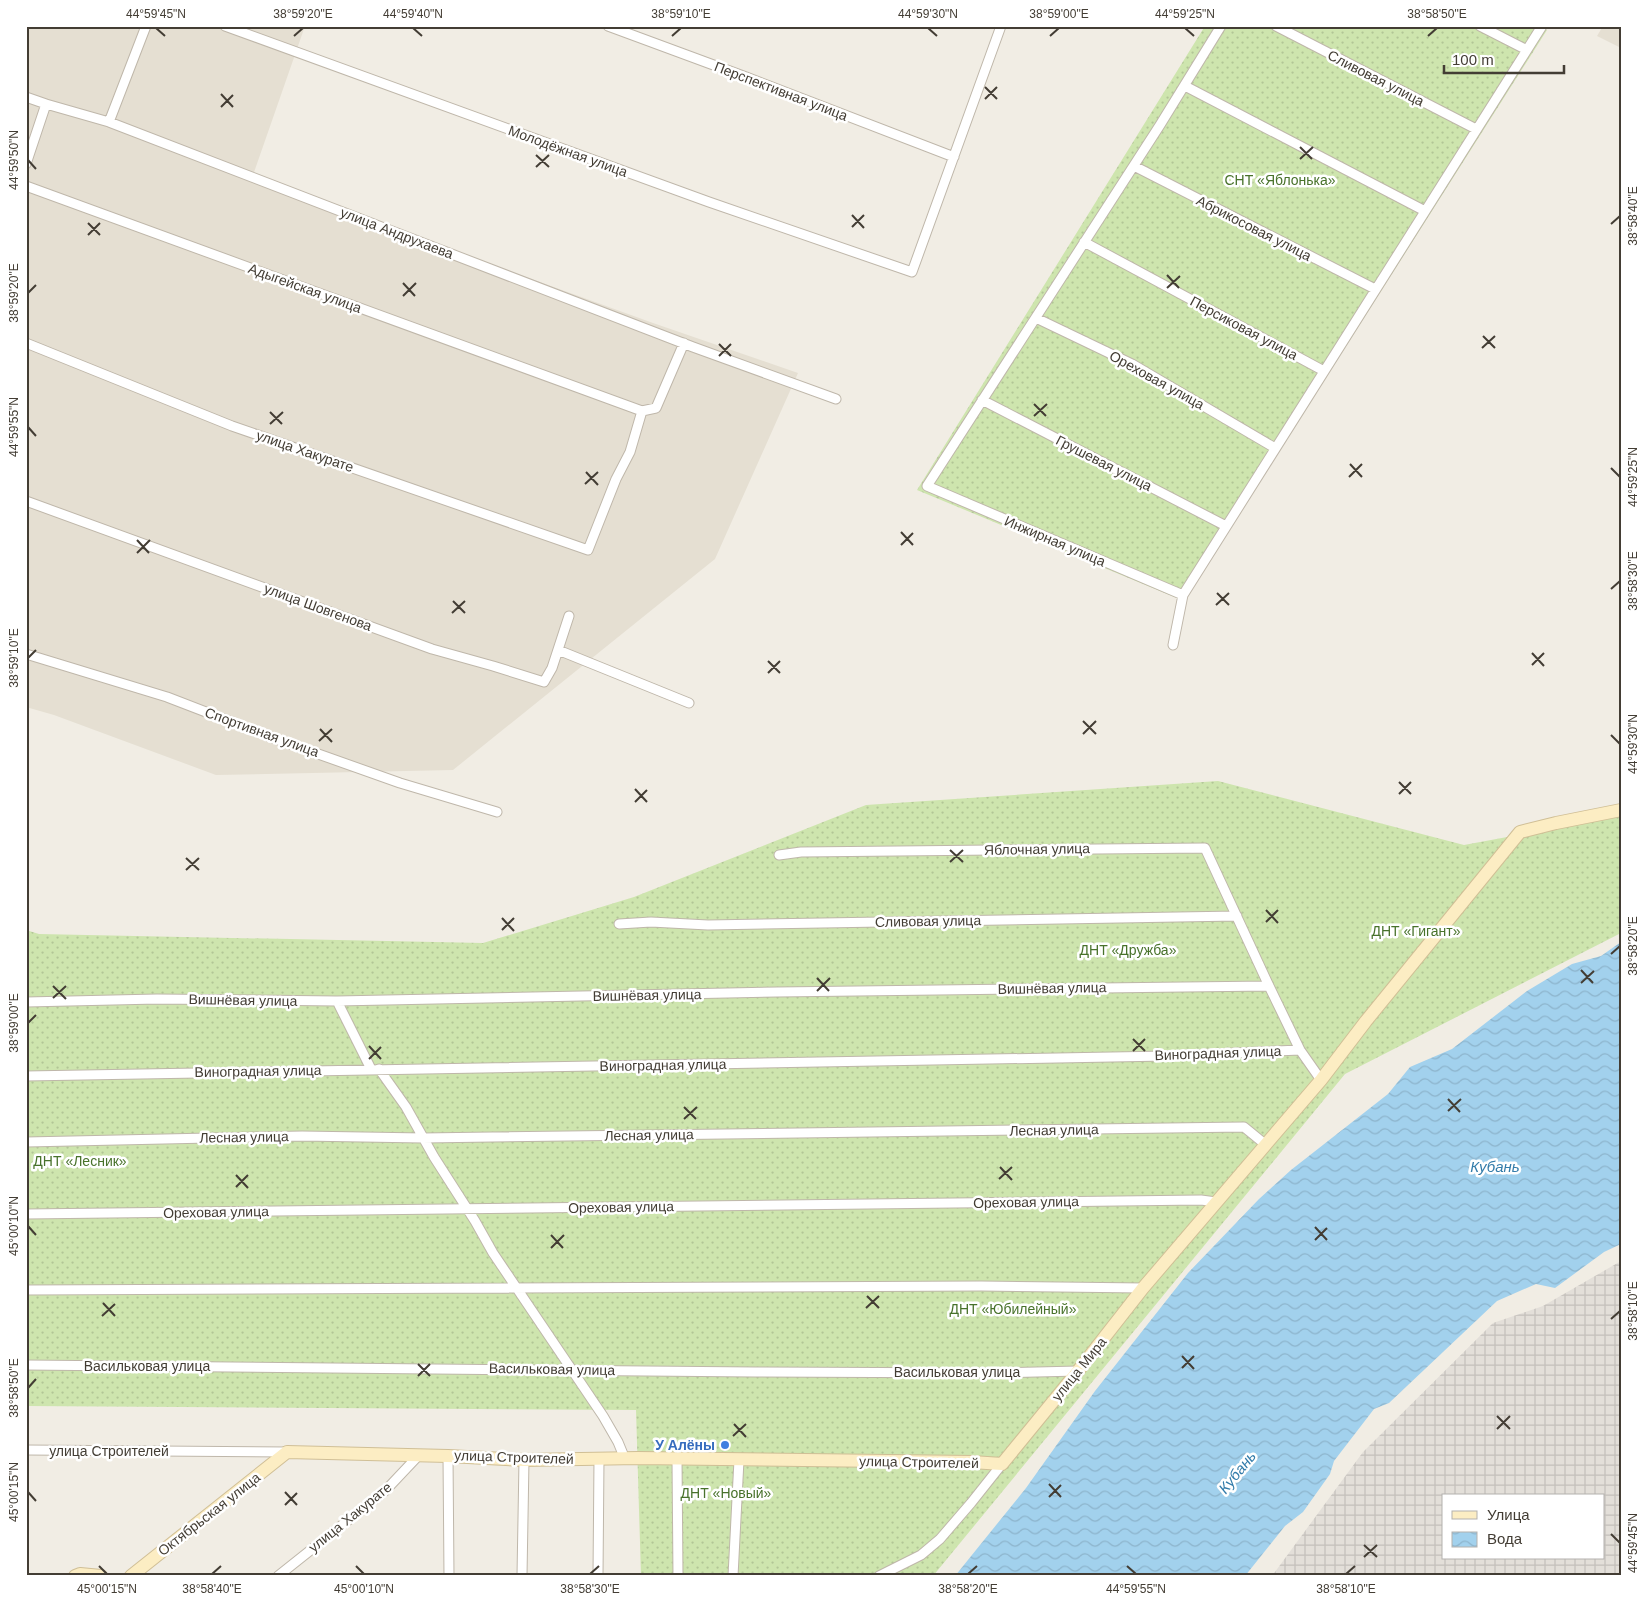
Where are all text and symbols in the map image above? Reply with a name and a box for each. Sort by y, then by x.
text: 44°59'45"N [126,7,186,21]
text: 38°59'20"E [273,7,333,21]
text: 44°59'40"N [383,7,443,21]
text: 38°59'10"E [651,7,711,21]
text: 44°59'30"N [898,7,958,21]
text: 38°59'00"E [1029,7,1089,21]
text: 44°59'25"N [1155,7,1215,21]
text: 38°58'50"E [1407,7,1467,21]
scale bar [1444,42,1564,74]
street label: Сливовая улица [1325,47,1427,109]
text: 100 m [1452,51,1494,68]
street label: Перспективная улица [712,58,850,124]
street label: Молодёжная улица [506,122,630,180]
text: 44°59'50"N [7,130,21,190]
park label: СНТ «Яблонька» [1224,172,1336,188]
text: 38°58'40"E [1626,186,1640,246]
street label: Абрикосовая улица [1194,192,1314,264]
street label: улица Андрухаева [338,204,456,262]
street label: Адыгейская улица [246,260,364,316]
text: 38°59'20"E [7,263,21,323]
street label: Персиковая улица [1187,293,1301,363]
street label: Ореховая улица [1107,347,1207,413]
text: 44°59'55"N [7,397,21,457]
street label: улица Хакурате [254,427,356,475]
street label: Грушевая улица [1053,432,1155,494]
text: 44°59'25"N [1626,447,1640,507]
street label: Инжирная улица [1002,512,1108,570]
text: 38°58'30"E [1626,551,1640,611]
street label: улица Шовгенова [262,580,374,634]
text: 38°59'10"E [7,628,21,688]
street label: Спортивная улица [203,704,321,760]
text: 44°59'30"N [1626,714,1640,774]
street label: Яблочная улица [984,840,1090,858]
street label: Сливовая улица [875,912,981,930]
text: 38°58'20"E [1626,916,1640,976]
park label: ДНТ «Гигант» [1372,923,1461,939]
park label: ДНТ «Дружба» [1080,942,1177,958]
street label: Вишнёвая улица [997,979,1107,997]
street label: Вишнёвая улица [592,986,702,1004]
street label: Вишнёвая улица [188,991,298,1009]
text: 38°59'00"E [7,993,21,1053]
street label: Виноградная улица [1154,1043,1282,1063]
street label: Виноградная улица [599,1056,727,1074]
street label: Виноградная улица [194,1062,322,1080]
street label: Лесная улица [1009,1121,1099,1139]
street label: Лесная улица [604,1126,694,1144]
street label: Лесная улица [199,1128,289,1146]
park label: ДНТ «Лесник» [33,1153,127,1169]
water label: Кубань [1470,1158,1520,1175]
street label: Ореховая улица [973,1193,1079,1211]
text: 45°00'10"N [7,1196,21,1256]
street label: Ореховая улица [568,1198,674,1216]
street label: Ореховая улица [163,1203,269,1221]
text: 38°58'10"E [1626,1281,1640,1341]
park label: ДНТ «Юбилейный» [950,1301,1077,1317]
street label: улица Мира [1048,1334,1110,1404]
text: 38°58'50"E [7,1358,21,1418]
street label: Васильковая улица [84,1358,210,1374]
street label: Васильковая улица [489,1360,616,1378]
street label: Васильковая улица [894,1364,1020,1380]
place label: У Алёны [655,1437,715,1453]
marker: У Алёны [719,1439,731,1451]
street label: улица Строителей [49,1443,169,1459]
street label: улица Строителей [454,1447,574,1467]
water label: Кубань [1215,1447,1259,1497]
street label: улица Строителей [859,1453,979,1471]
text: 45°00'15"N [7,1462,21,1522]
street label: Октябрьская улица [155,1469,264,1559]
street label: улица Хакурате [305,1479,395,1555]
park label: ДНТ «Новый» [681,1485,772,1501]
legend [1442,1494,1604,1560]
text: Улица [1487,1506,1530,1523]
text: 44°59'45"N [1626,1513,1640,1573]
text: Вода [1487,1530,1523,1547]
text: 45°00'15"N [77,1582,137,1596]
text: 38°58'40"E [182,1582,242,1596]
text: 45°00'10"N [334,1582,394,1596]
text: 38°58'30"E [560,1582,620,1596]
text: 38°58'20"E [938,1582,998,1596]
text: 44°59'55"N [1106,1582,1166,1596]
text: 38°58'10"E [1316,1582,1376,1596]

